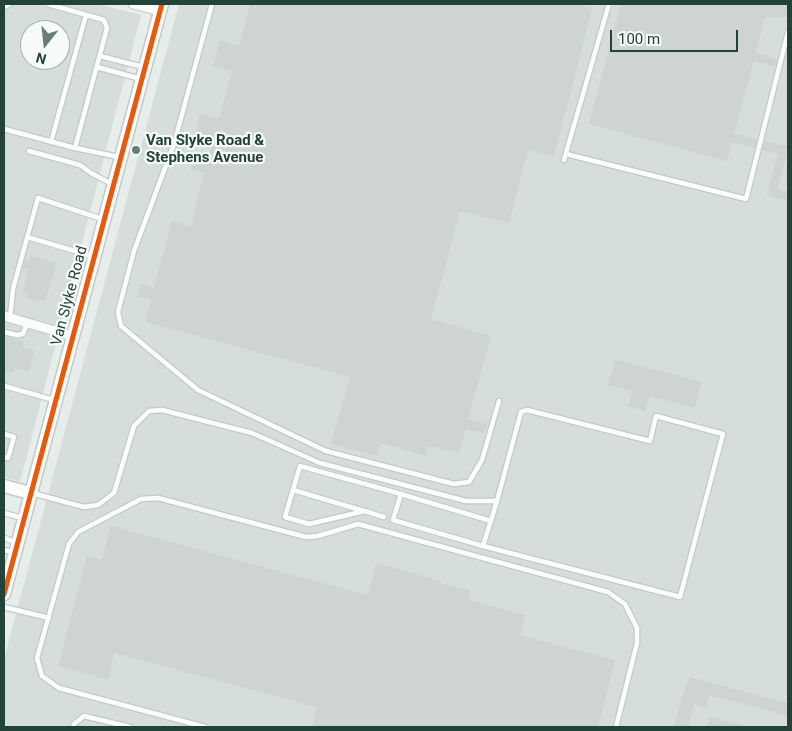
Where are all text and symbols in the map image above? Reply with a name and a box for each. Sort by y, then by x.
north arrow [20,20,70,70]
scale bar [612,20,740,52]
text: 100 m [618,30,660,48]
text: N [34,49,48,68]
place label: Van Slyke Road & Stephens Avenue [146,132,264,167]
marker: Van Slyke Road & Stephens Avenue [130,144,142,156]
street label: Van Slyke Road [48,244,92,348]

